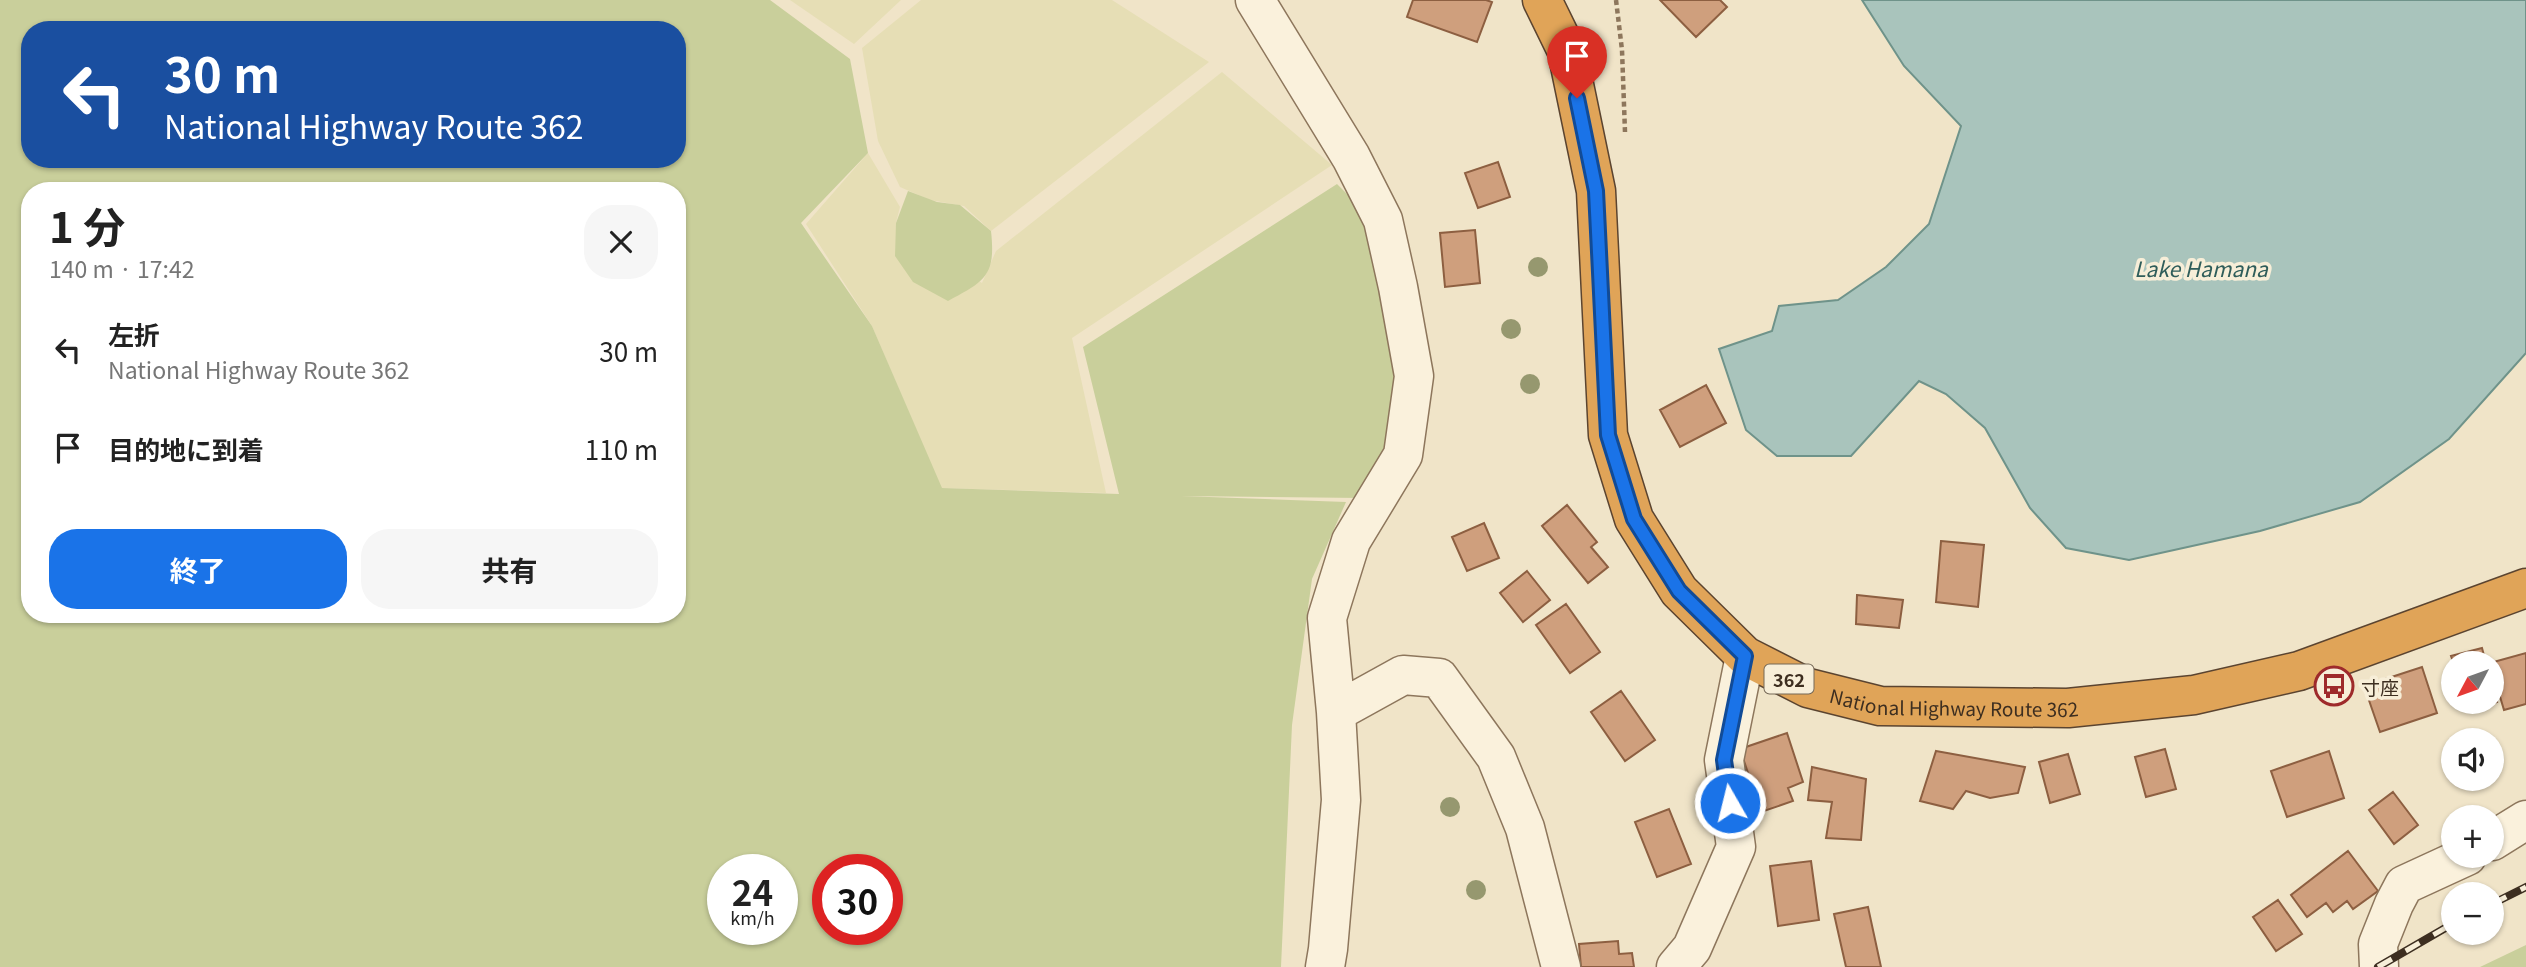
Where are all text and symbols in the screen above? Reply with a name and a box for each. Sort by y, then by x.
pin [1547,26,1607,98]
text: 30 m [164,36,280,107]
icon: arrive [1558,37,1596,75]
icon: left [49,49,140,140]
text: National Highway Route 362 [164,102,584,148]
text: 1 分 [49,194,125,255]
button: close [584,205,658,279]
text: 140 m · 17:42 [49,251,194,285]
water label: Lake Hamana [2134,253,2269,283]
text: 左折 [108,315,160,352]
icon: left [49,331,87,369]
text: 30 m [599,332,658,369]
text: National Highway Route 362 [108,352,410,386]
icon: arrive [49,429,87,467]
text: 目的地に到着 [108,430,264,467]
text: 110 m [585,430,658,467]
button: 終了 [49,529,347,609]
button: 共有 [361,529,658,609]
north arrow [2441,651,2504,714]
map controls [2441,651,2504,945]
road number: 362 [1764,664,1814,694]
bus stop icon: 寸座 [2313,665,2355,707]
place label: 寸座 [2361,673,2399,700]
street label: National Highway Route 362 [1827,681,2080,721]
button: sound [2441,728,2504,791]
position arrow [1693,766,1767,840]
button: + [2441,805,2504,868]
speed limit sign: 30 [812,854,903,945]
text: 24 [732,865,773,916]
button: − [2441,882,2504,945]
text: km/h [730,904,775,930]

